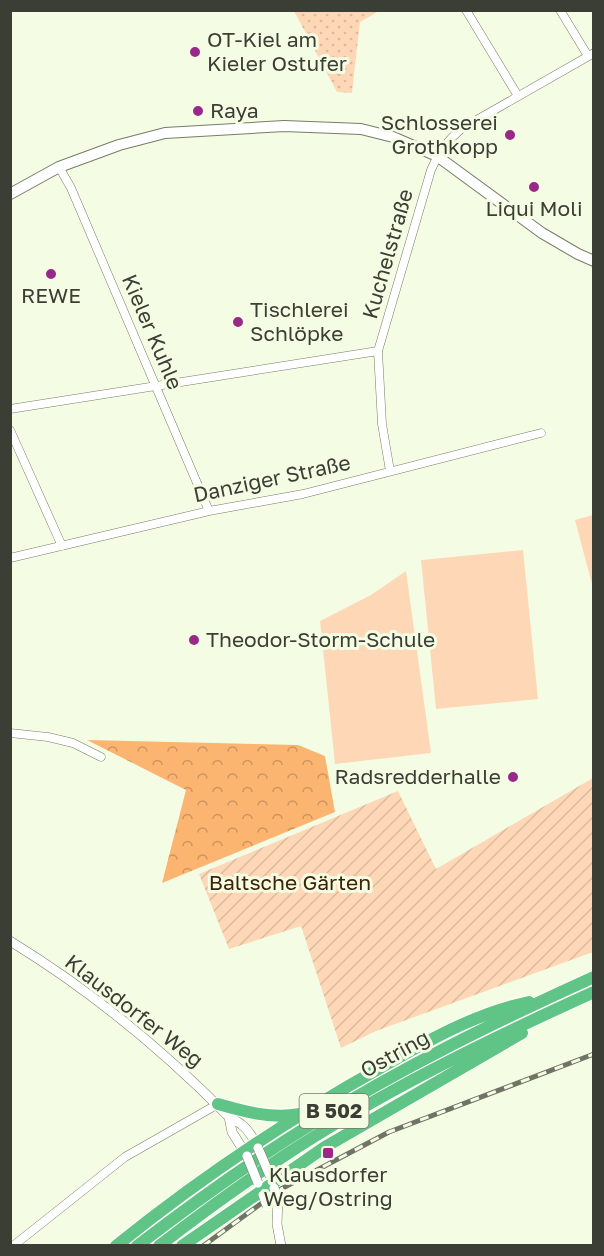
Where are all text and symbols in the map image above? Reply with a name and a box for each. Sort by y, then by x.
place label: OT-Kiel am Kieler Ostufer [207,26,347,76]
marker: OT-Kiel am Kieler Ostufer [188,45,202,59]
place label: Raya [210,97,259,123]
marker: Raya [191,104,205,118]
place label: Schlosserei Grothkopp [381,109,498,159]
marker: Schlosserei Grothkopp [503,128,517,142]
marker: Liqui Moli [527,180,541,194]
street label: Kuchelstraße [356,186,418,322]
place label: Liqui Moli [485,195,583,221]
marker: REWE [44,267,58,281]
street label: Kieler Kuhle [117,270,189,393]
place label: REWE [21,282,81,308]
place label: Tischlerei Schlöpke [250,296,349,346]
marker: Tischlerei Schlöpke [231,315,245,329]
street label: Danziger Straße [191,449,353,507]
place label: Theodor-Storm-Schule [206,626,435,652]
marker: Theodor-Storm-Schule [187,633,201,647]
place label: Radsredderhalle [334,763,501,789]
marker: Radsredderhalle [506,770,520,784]
park label: Baltsche Gärten [209,869,371,895]
street label: Klausdorfer Weg [60,948,209,1072]
street label: Ostring [356,1024,433,1083]
road number: B 502 [300,1094,368,1128]
marker: Klausdorfer Weg/Ostring [321,1146,335,1160]
place label: Klausdorfer Weg/Ostring [263,1161,393,1211]

